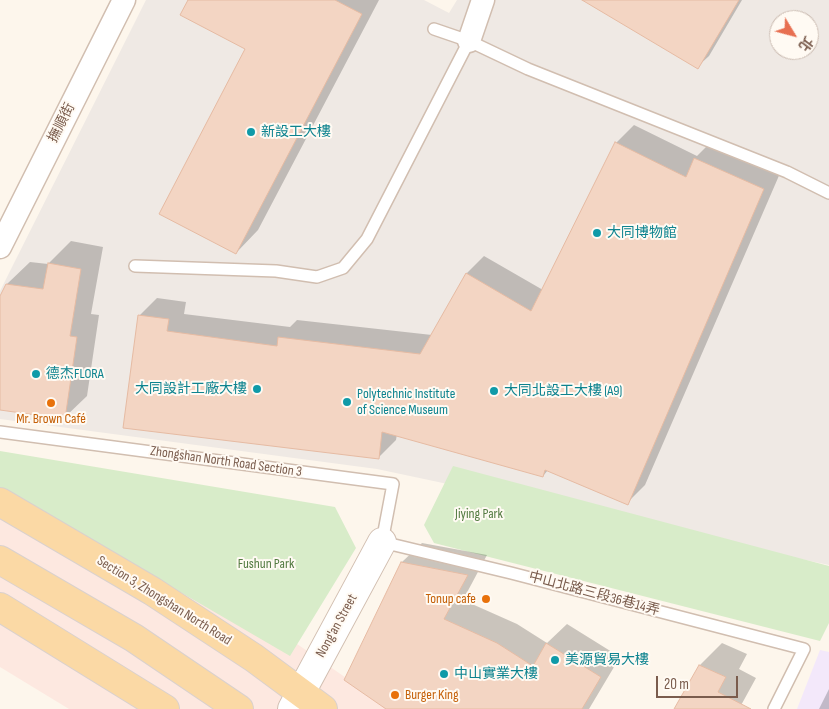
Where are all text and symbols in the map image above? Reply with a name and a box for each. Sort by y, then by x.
north arrow [769,10,819,60]
text: 北 [795,33,817,54]
street label: 撫順街 [45,100,79,146]
place label: 新設工大樓 [261,124,331,140]
marker: 新設工大樓 [245,126,257,138]
place label: 大同博物館 [607,225,677,241]
marker: 大同博物館 [591,227,603,239]
place label: 德杰FLORA [46,366,104,382]
marker: 德杰FLORA [30,368,42,380]
place label: 大同設計工廠大樓 [135,381,247,397]
marker: 大同設計工廠大樓 [251,383,263,395]
place label: 大同北設工大樓 (A9) [504,383,622,399]
marker: 大同北設工大樓 (A9) [488,385,500,397]
place label: Polytechnic Institute of Science Museum [357,386,455,418]
marker: Polytechnic Institute of Science Museum [341,396,353,408]
marker: Mr. Brown Café [45,397,57,409]
place label: Mr. Brown Café [16,411,86,427]
street label: Zhongshan North Road Section 3 [149,443,303,481]
park label: Jiying Park [455,506,503,522]
street label: Section 3, Zhongshan North Road [94,553,234,649]
park label: Fushun Park [238,556,294,572]
street label: 中山北路三段36巷14弄 [527,568,661,620]
street label: Nong'an Street [313,591,361,661]
place label: Tonup cafe [425,591,476,607]
marker: Tonup cafe [480,593,492,605]
place label: 美源貿易大樓 [565,652,649,668]
marker: 美源貿易大樓 [549,654,561,666]
place label: 中山實業大樓 [454,666,538,682]
scale bar [659,666,742,698]
marker: 中山實業大樓 [438,668,450,680]
text: 20 m [664,675,689,694]
place label: Burger King [405,687,459,703]
marker: Burger King [389,689,401,701]

